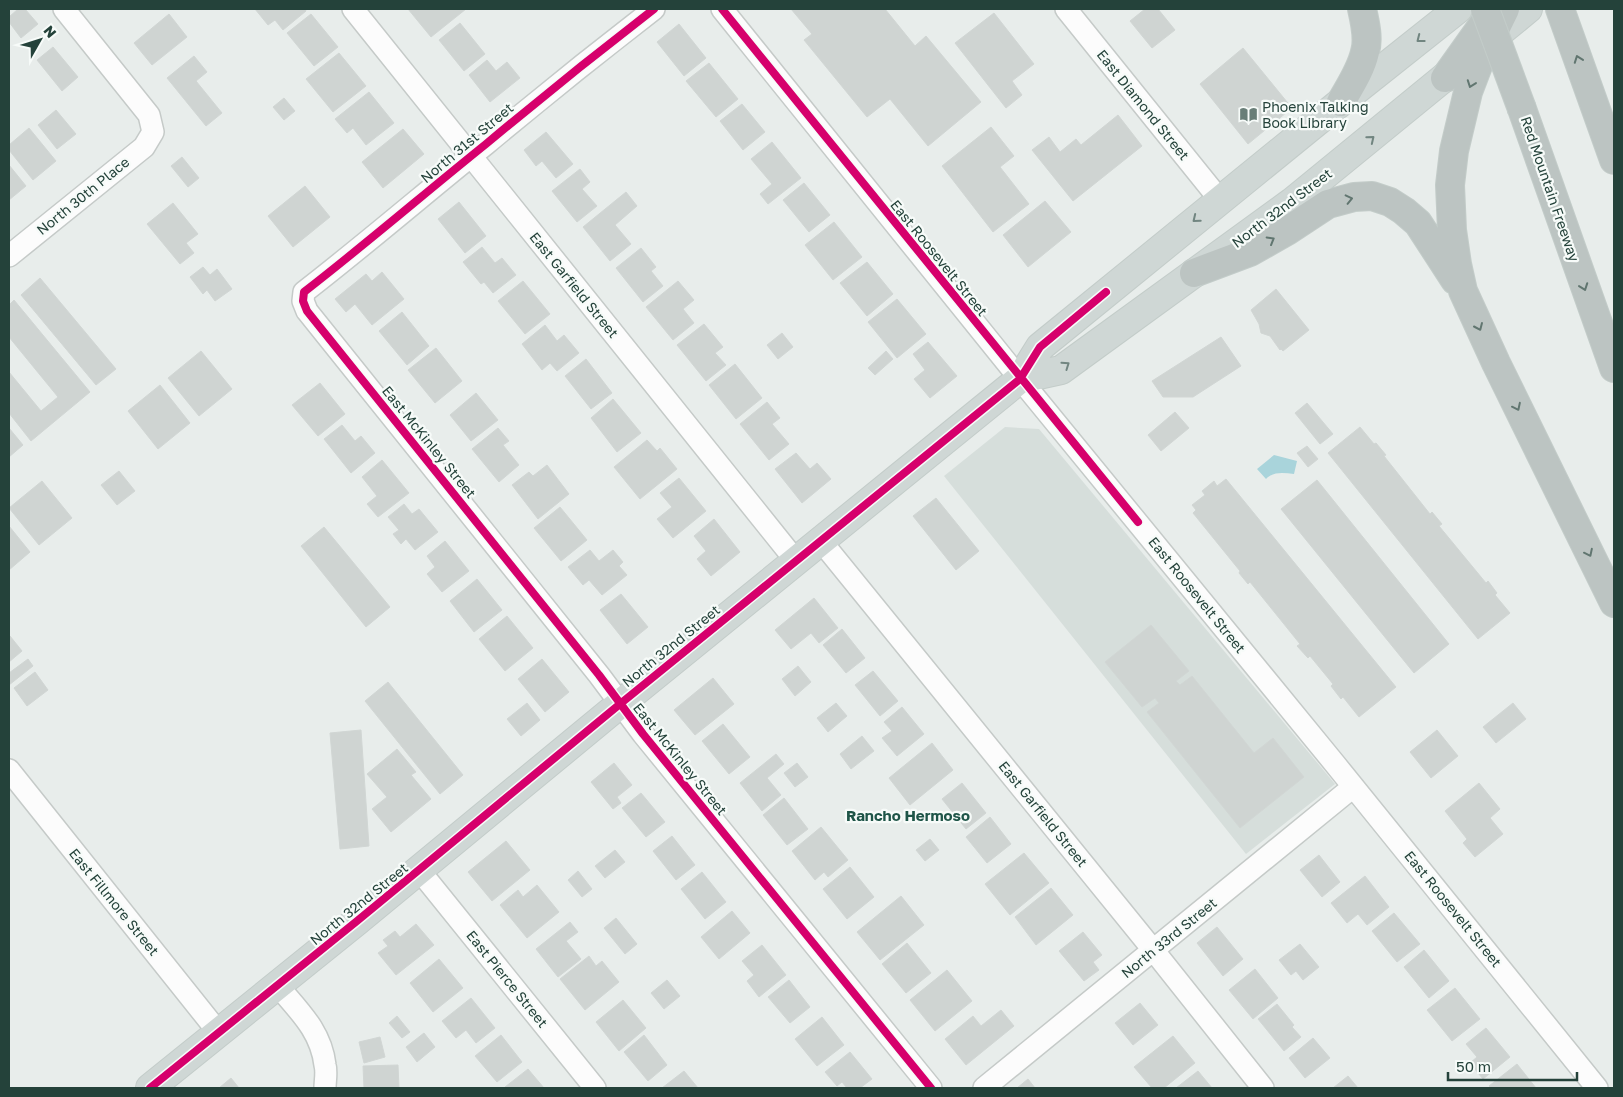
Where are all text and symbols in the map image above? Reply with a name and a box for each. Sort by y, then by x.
north arrow [15,15,65,65]
text: N [41,22,60,41]
one-way arrow [1416,33,1425,42]
street label: East Diamond Street [1094,46,1193,163]
one-way arrow [1574,55,1584,64]
one-way arrow [1467,80,1477,88]
place label: Phoenix Talking Book Library [1262,98,1369,131]
street label: North 31st Street [417,99,516,186]
library icon: Phoenix Talking Book Library [1238,105,1258,125]
street label: Red Mountain Freeway [1518,114,1583,264]
one-way arrow [1365,135,1374,144]
street label: North 30th Place [33,153,132,238]
street label: North 32nd Street [1228,164,1335,251]
one-way arrow [1344,194,1353,205]
street label: East Roosevelt Street [887,196,992,319]
one-way arrow [1193,214,1202,223]
street label: East Garfield Street [526,228,622,341]
one-way arrow [1266,237,1275,247]
one-way arrow [1578,283,1588,291]
one-way arrow [1473,322,1484,331]
one-way arrow [1061,362,1070,371]
street label: East McKinley Street [379,382,480,501]
one-way arrow [1511,402,1521,411]
street label: East Roosevelt Street [1145,533,1250,656]
one-way arrow [1583,548,1593,557]
street label: North 32nd Street [618,601,723,690]
street label: East McKinley Street [630,699,731,818]
street label: East Garfield Street [995,757,1091,870]
district label: Rancho Hermoso [846,806,970,824]
street label: East Fillmore Street [66,845,163,959]
street label: East Roosevelt Street [1401,847,1506,970]
street label: North 32nd Street [306,859,411,948]
street label: North 33rd Street [1118,894,1220,981]
street label: East Pierce Street [463,927,552,1031]
scale bar [1448,1050,1577,1082]
text: 50 m [1456,1057,1491,1075]

